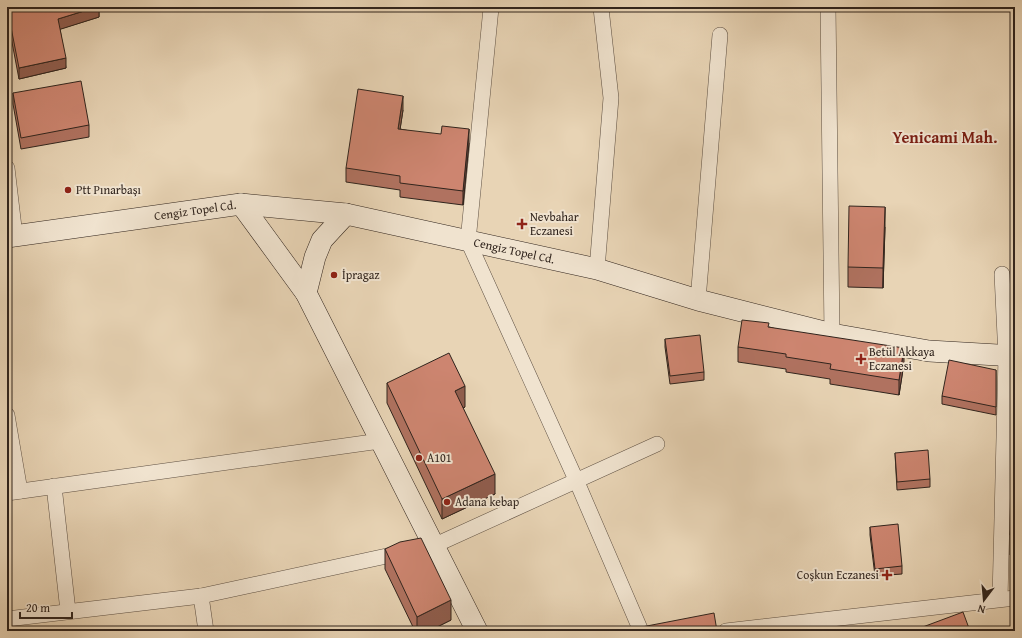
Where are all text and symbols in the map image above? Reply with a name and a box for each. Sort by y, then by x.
district label: Yenicami Mah. [893,125,997,149]
place label: Ptt Pınarbaşı [76,181,141,198]
marker: Ptt Pınarbaşı [63,185,73,195]
street label: Cengiz Topel Cd. [153,196,237,224]
place label: Nevbahar Eczanesi [530,208,579,239]
marker: Nevbahar Eczanesi [517,219,527,229]
street label: Cengiz Topel Cd. [472,233,557,268]
place label: İpragaz [342,266,380,283]
marker: İpragaz [329,270,339,280]
place label: Betül Akkaya Eczanesi [869,343,935,374]
marker: Betül Akkaya Eczanesi [856,354,866,364]
place label: A101 [427,449,452,466]
marker: A101 [414,453,424,463]
place label: Adana kebap [455,493,520,510]
marker: Adana kebap [442,497,452,507]
place label: Coşkun Eczanesi [797,566,880,583]
marker: Coşkun Eczanesi [882,570,892,580]
north arrow [964,580,1004,620]
scale bar [20,594,72,620]
text: 20 m [26,599,50,616]
text: N [975,601,987,618]

